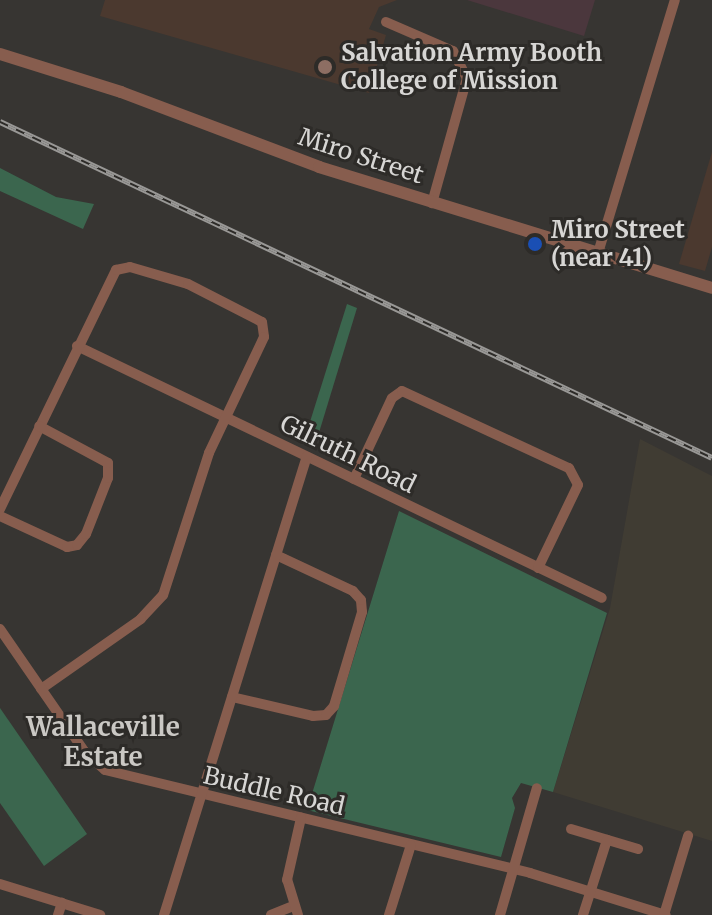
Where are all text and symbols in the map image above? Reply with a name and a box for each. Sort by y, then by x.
place label: Salvation Army Booth College of Mission [341,39,602,95]
marker: Salvation Army Booth College of Mission [316,58,334,76]
street label: Miro Street [295,122,427,190]
place label: Miro Street (near 41) [551,216,685,272]
marker: Miro Street (near 41) [526,235,544,253]
street label: Gilruth Road [276,409,420,499]
district label: Wallaceville Estate [26,711,180,772]
street label: Buddle Road [201,761,347,821]

